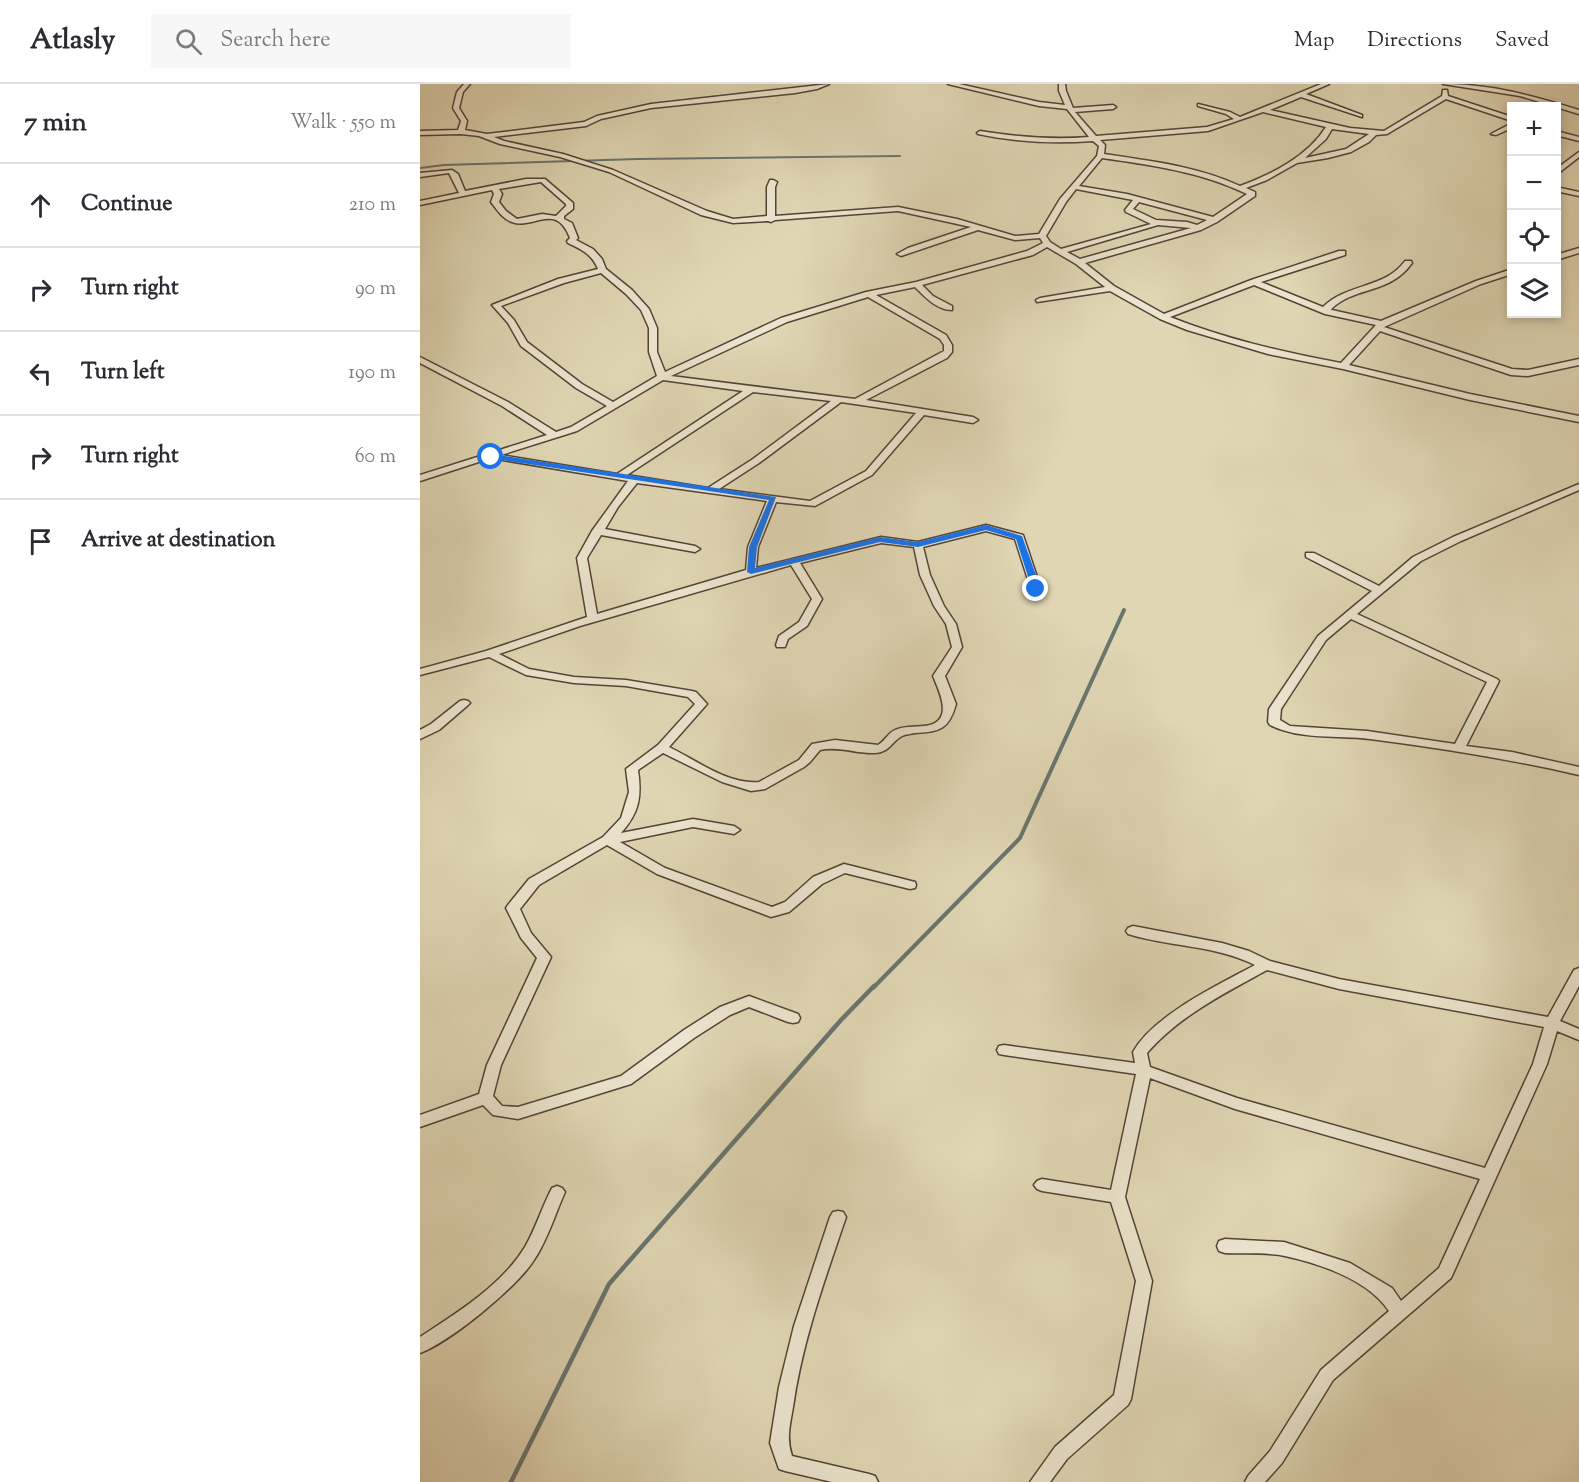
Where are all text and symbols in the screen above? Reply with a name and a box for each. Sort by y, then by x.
search box [151,14,571,68]
text: Atlasly [30,21,115,61]
icon: search [172,25,205,58]
text: Search here [220,25,331,57]
text: Map [1294,26,1334,56]
text: Directions [1367,26,1462,56]
text: Saved [1495,26,1549,56]
map controls [1507,102,1561,318]
button: + [1507,102,1561,156]
text: 7 min [24,105,87,142]
text: Walk · 550 m [290,109,396,138]
button: − [1507,156,1561,210]
icon: ahead [24,189,57,222]
text: Continue [81,189,172,221]
text: 210 m [349,191,396,220]
button: locate [1507,210,1561,264]
button: layers [1507,264,1561,318]
icon: right [24,273,57,306]
text: Turn right [81,273,178,305]
text: 90 m [355,275,396,304]
icon: left [24,357,57,390]
text: Turn left [81,357,164,389]
text: 190 m [348,359,396,388]
icon: right [24,441,57,474]
text: Turn right [81,441,178,473]
text: 60 m [355,443,396,472]
route start [477,443,503,469]
icon: arrive [24,525,57,558]
text: Arrive at destination [81,525,276,557]
route end [1022,575,1048,601]

